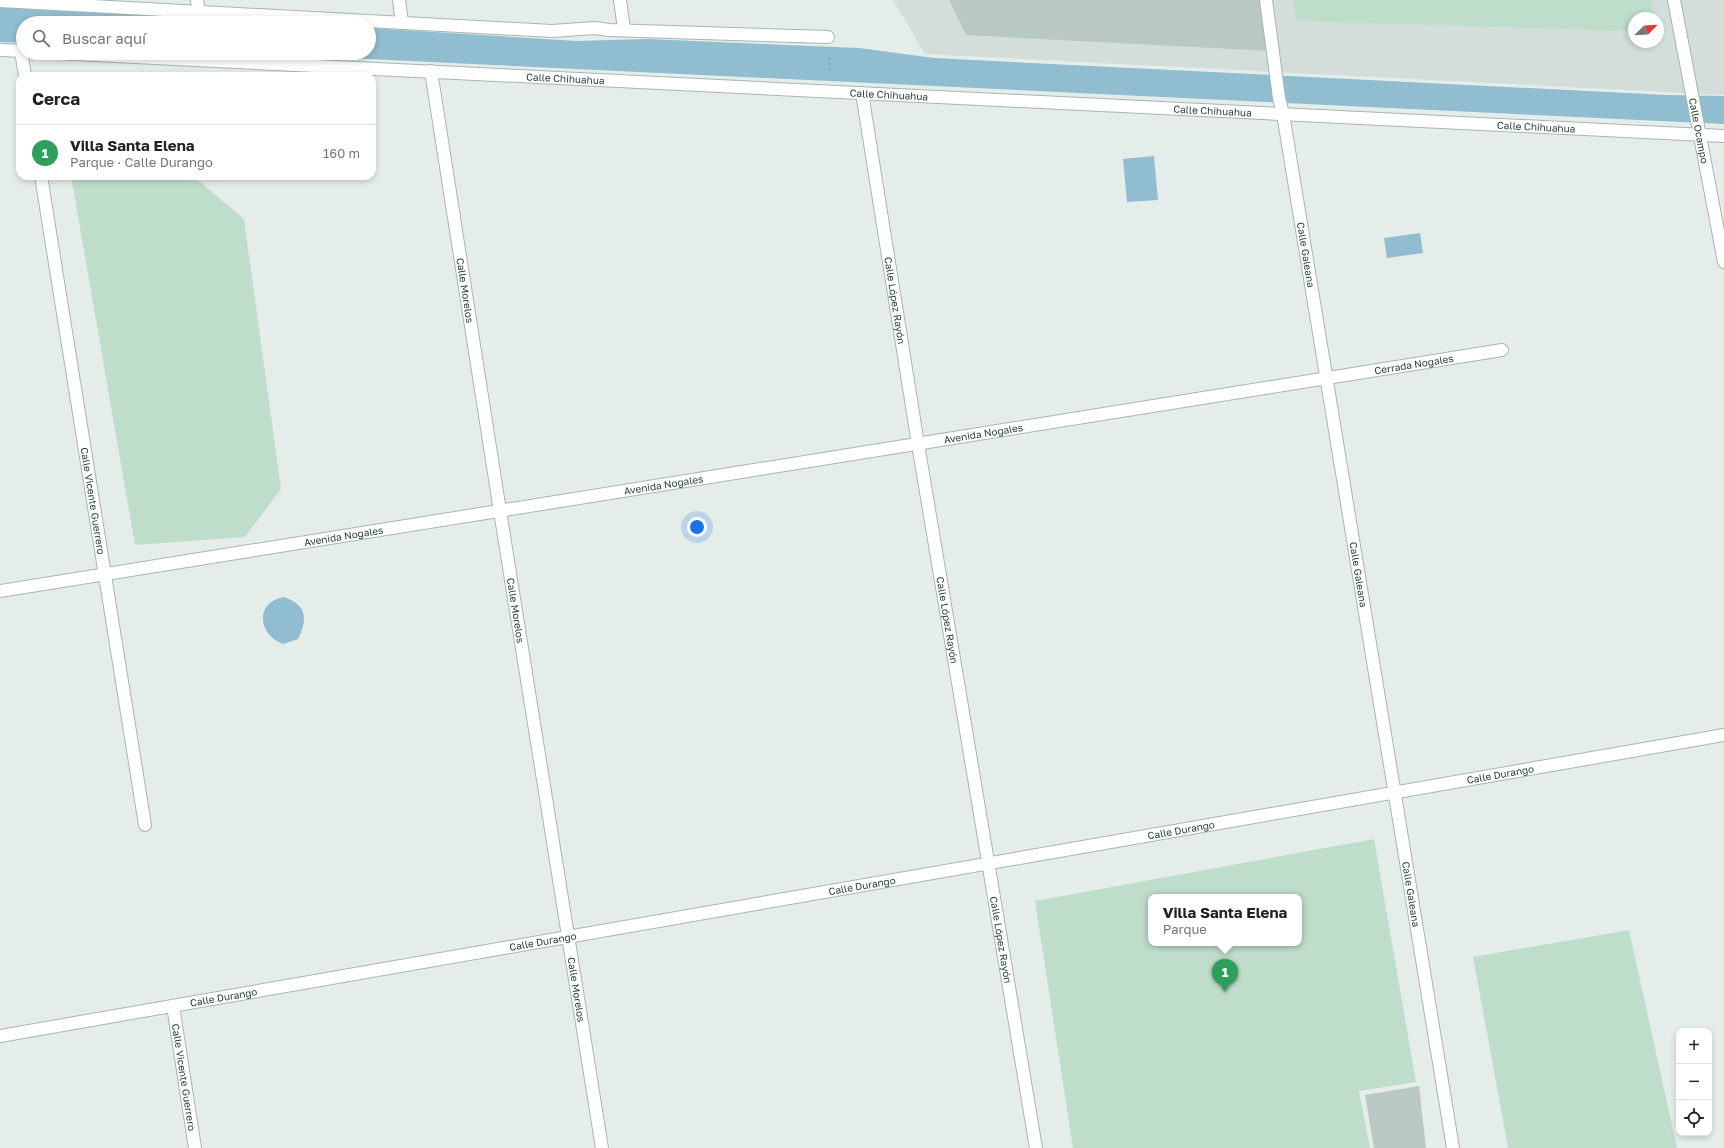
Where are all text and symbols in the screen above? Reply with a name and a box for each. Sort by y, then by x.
north arrow [1628,12,1664,48]
search box [16,16,376,60]
icon: search [30,27,52,49]
text: Buscar aquí [62,29,146,47]
street label: Calle Chihuahua [526,70,605,86]
street label: Calle Chihuahua [849,87,928,102]
text: Cerca [32,88,80,109]
street label: Calle Ocampo [1687,97,1711,164]
street label: Calle Chihuahua [1173,103,1252,119]
street label: Calle Chihuahua [1497,119,1576,135]
text: Villa Santa Elena [70,136,194,154]
text: 1 [42,145,48,161]
text: 160 m [323,145,360,161]
text: Parque · Calle Durango [70,154,213,170]
street label: Calle Galeana [1295,221,1317,288]
street label: Calle López Rayón [882,256,908,345]
street label: Calle Morelos [454,257,476,324]
street label: Cerrada Nogales [1373,352,1454,376]
street label: Avenida Nogales [943,421,1024,445]
street label: Calle Vicente Guerrero [79,446,108,555]
street label: Avenida Nogales [623,472,704,497]
your location [687,517,707,537]
street label: Avenida Nogales [303,524,384,548]
street label: Calle Galeana [1347,541,1370,608]
street label: Calle López Rayón [934,576,961,664]
street label: Calle Morelos [505,577,527,644]
street label: Calle Durango [1466,762,1535,786]
street label: Calle Durango [1147,818,1216,842]
street label: Calle Galeana [1400,861,1423,928]
street label: Calle Durango [827,874,896,897]
popup [1148,894,1302,946]
street label: Calle López Rayón [988,895,1014,984]
text: Villa Santa Elena [1163,903,1287,921]
text: Parque [1163,921,1207,937]
street label: Calle Durango [508,929,577,953]
street label: Calle Morelos [566,956,588,1023]
pin: 1 [1212,959,1238,992]
street label: Calle Durango [189,985,258,1009]
street label: Calle Vicente Guerrero [170,1023,198,1132]
map controls [1676,1028,1712,1136]
button: + [1676,1028,1712,1064]
button: − [1676,1064,1712,1100]
button: locate [1676,1100,1712,1136]

